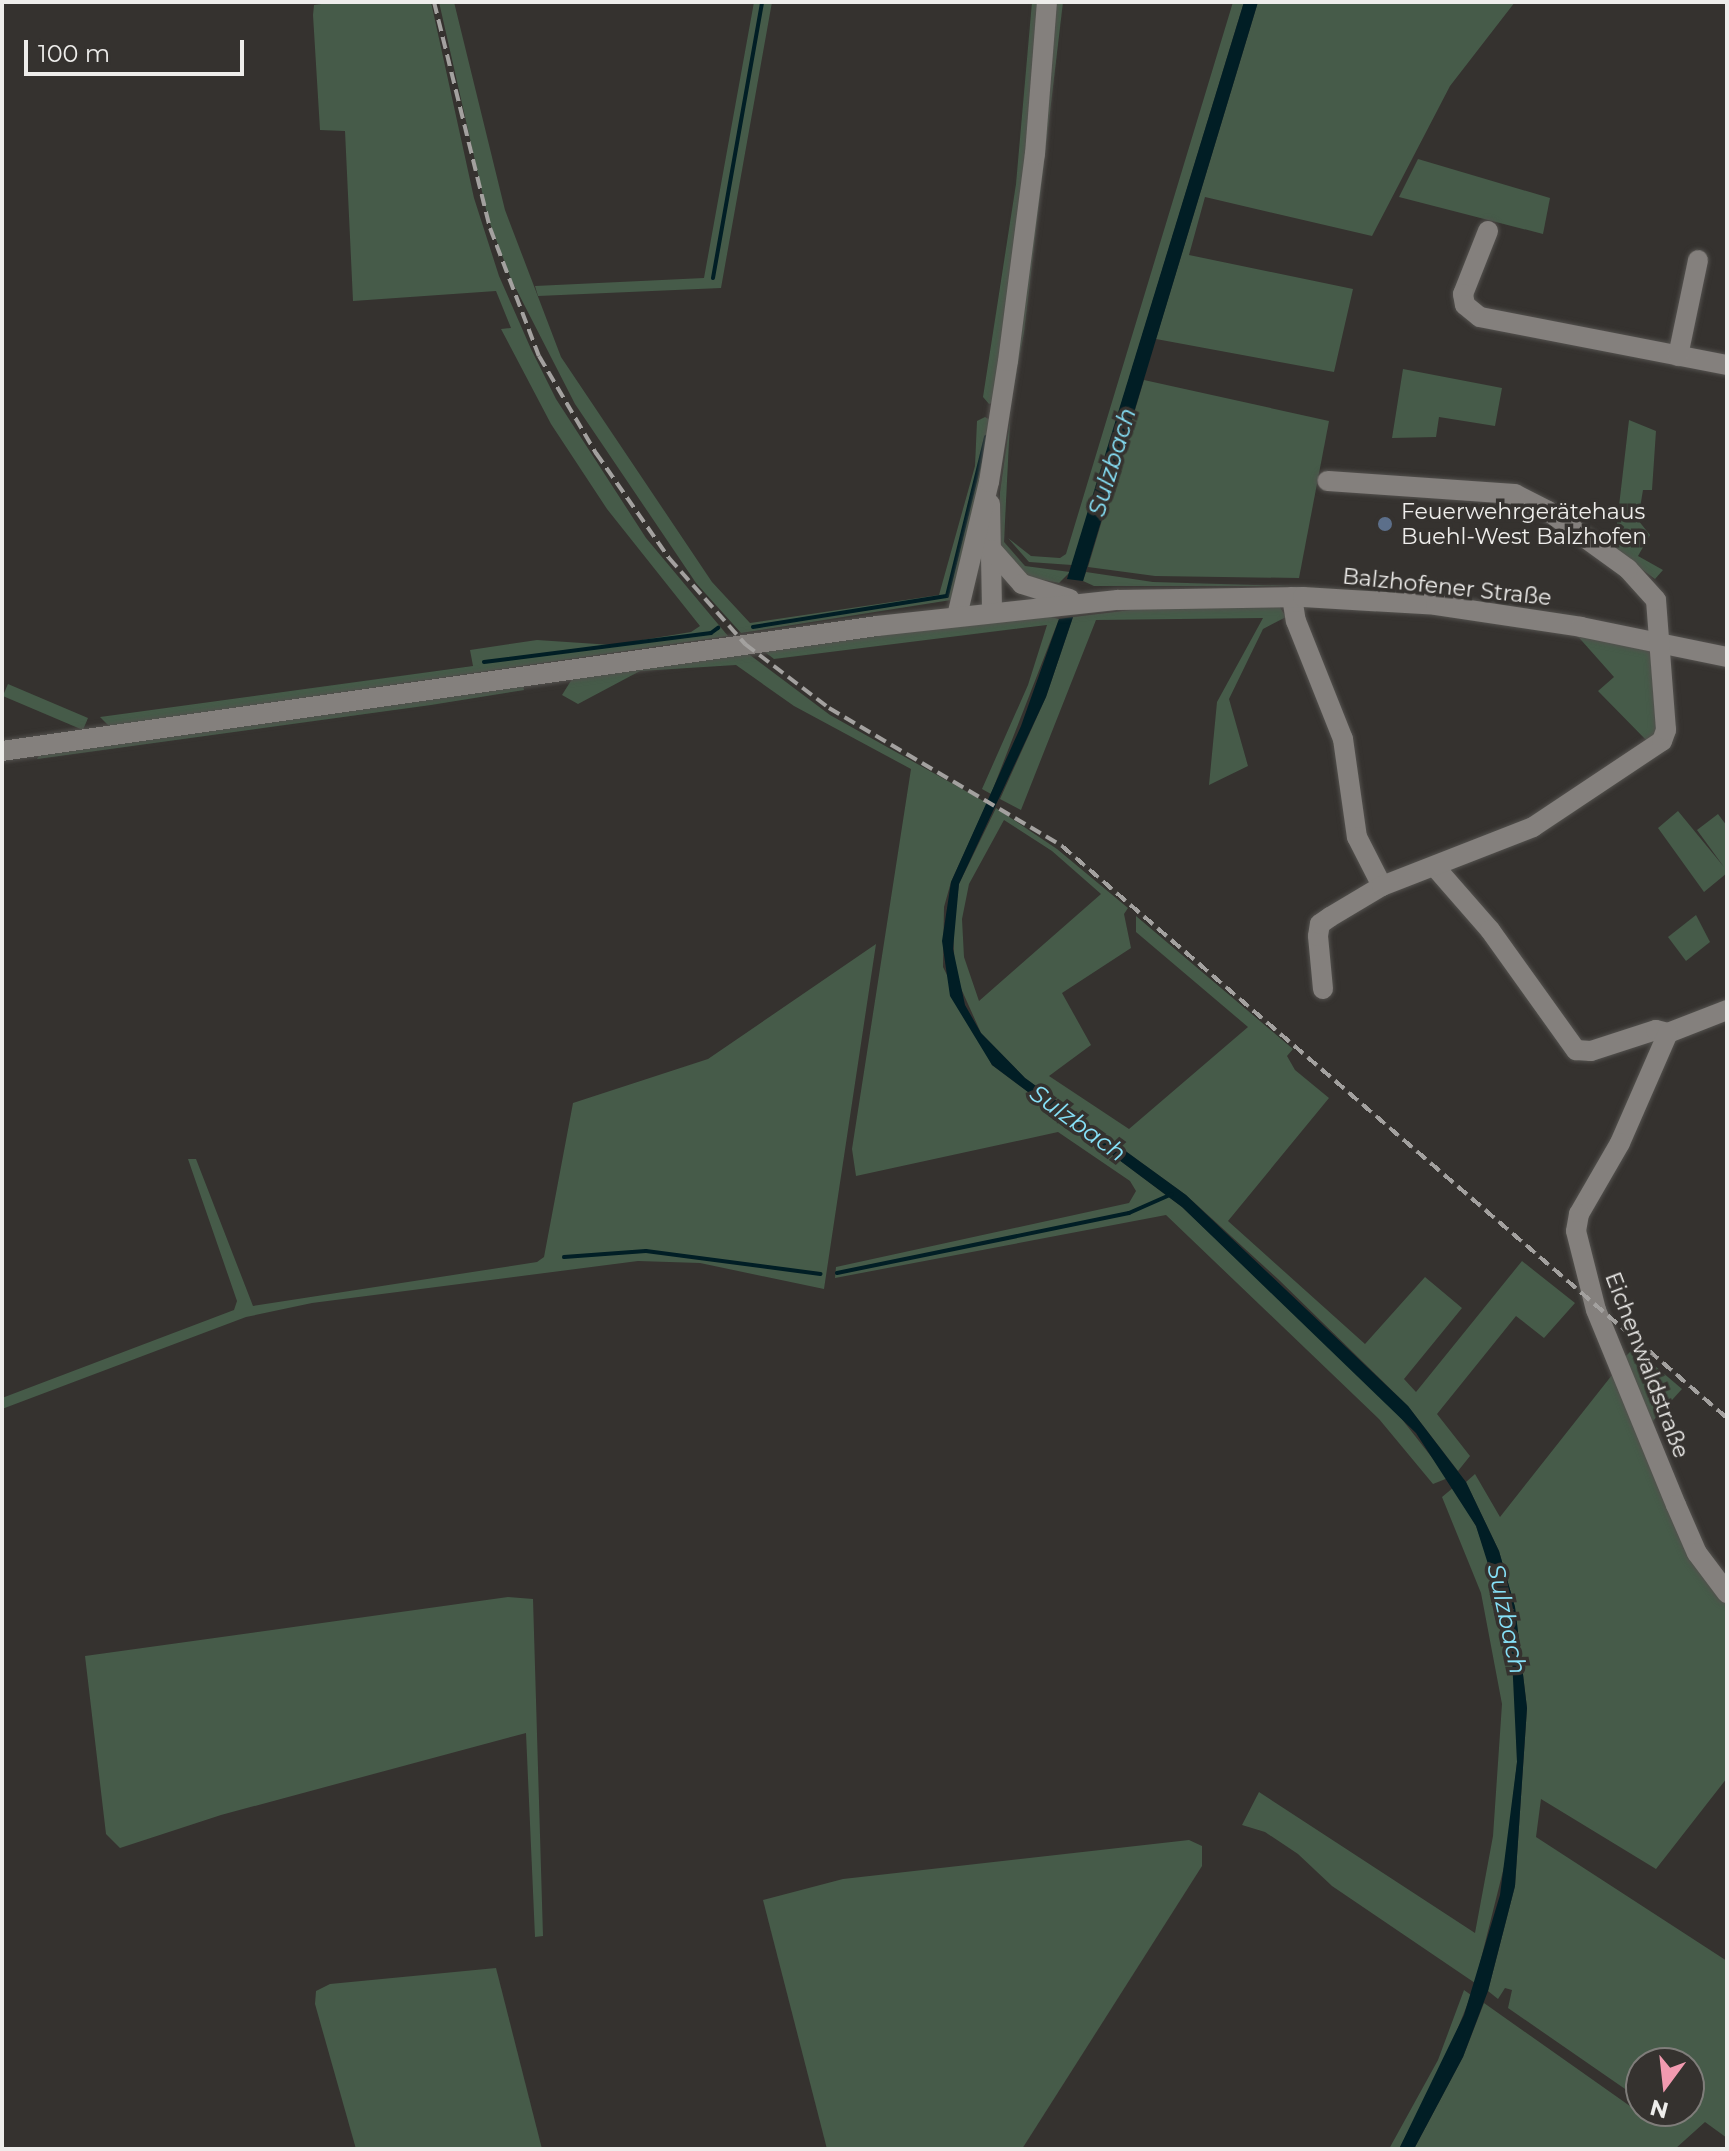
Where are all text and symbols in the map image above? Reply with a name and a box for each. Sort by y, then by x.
scale bar [28,24,248,74]
text: 100 m [38,39,110,68]
water label: Sulzbach [1082,404,1142,520]
place label: Feuerwehrgerätehaus Buehl-West Balzhofen [1401,498,1647,550]
marker: Feuerwehrgerätehaus Buehl-West Balzhofen [1376,515,1394,533]
street label: Balzhofener Straße [1341,563,1553,611]
water label: Sulzbach [1024,1079,1132,1167]
street label: Eichenwaldstraße [1599,1268,1695,1462]
water label: Sulzbach [1481,1561,1533,1677]
north arrow [1625,2047,1705,2127]
text: N [1647,2093,1671,2124]

